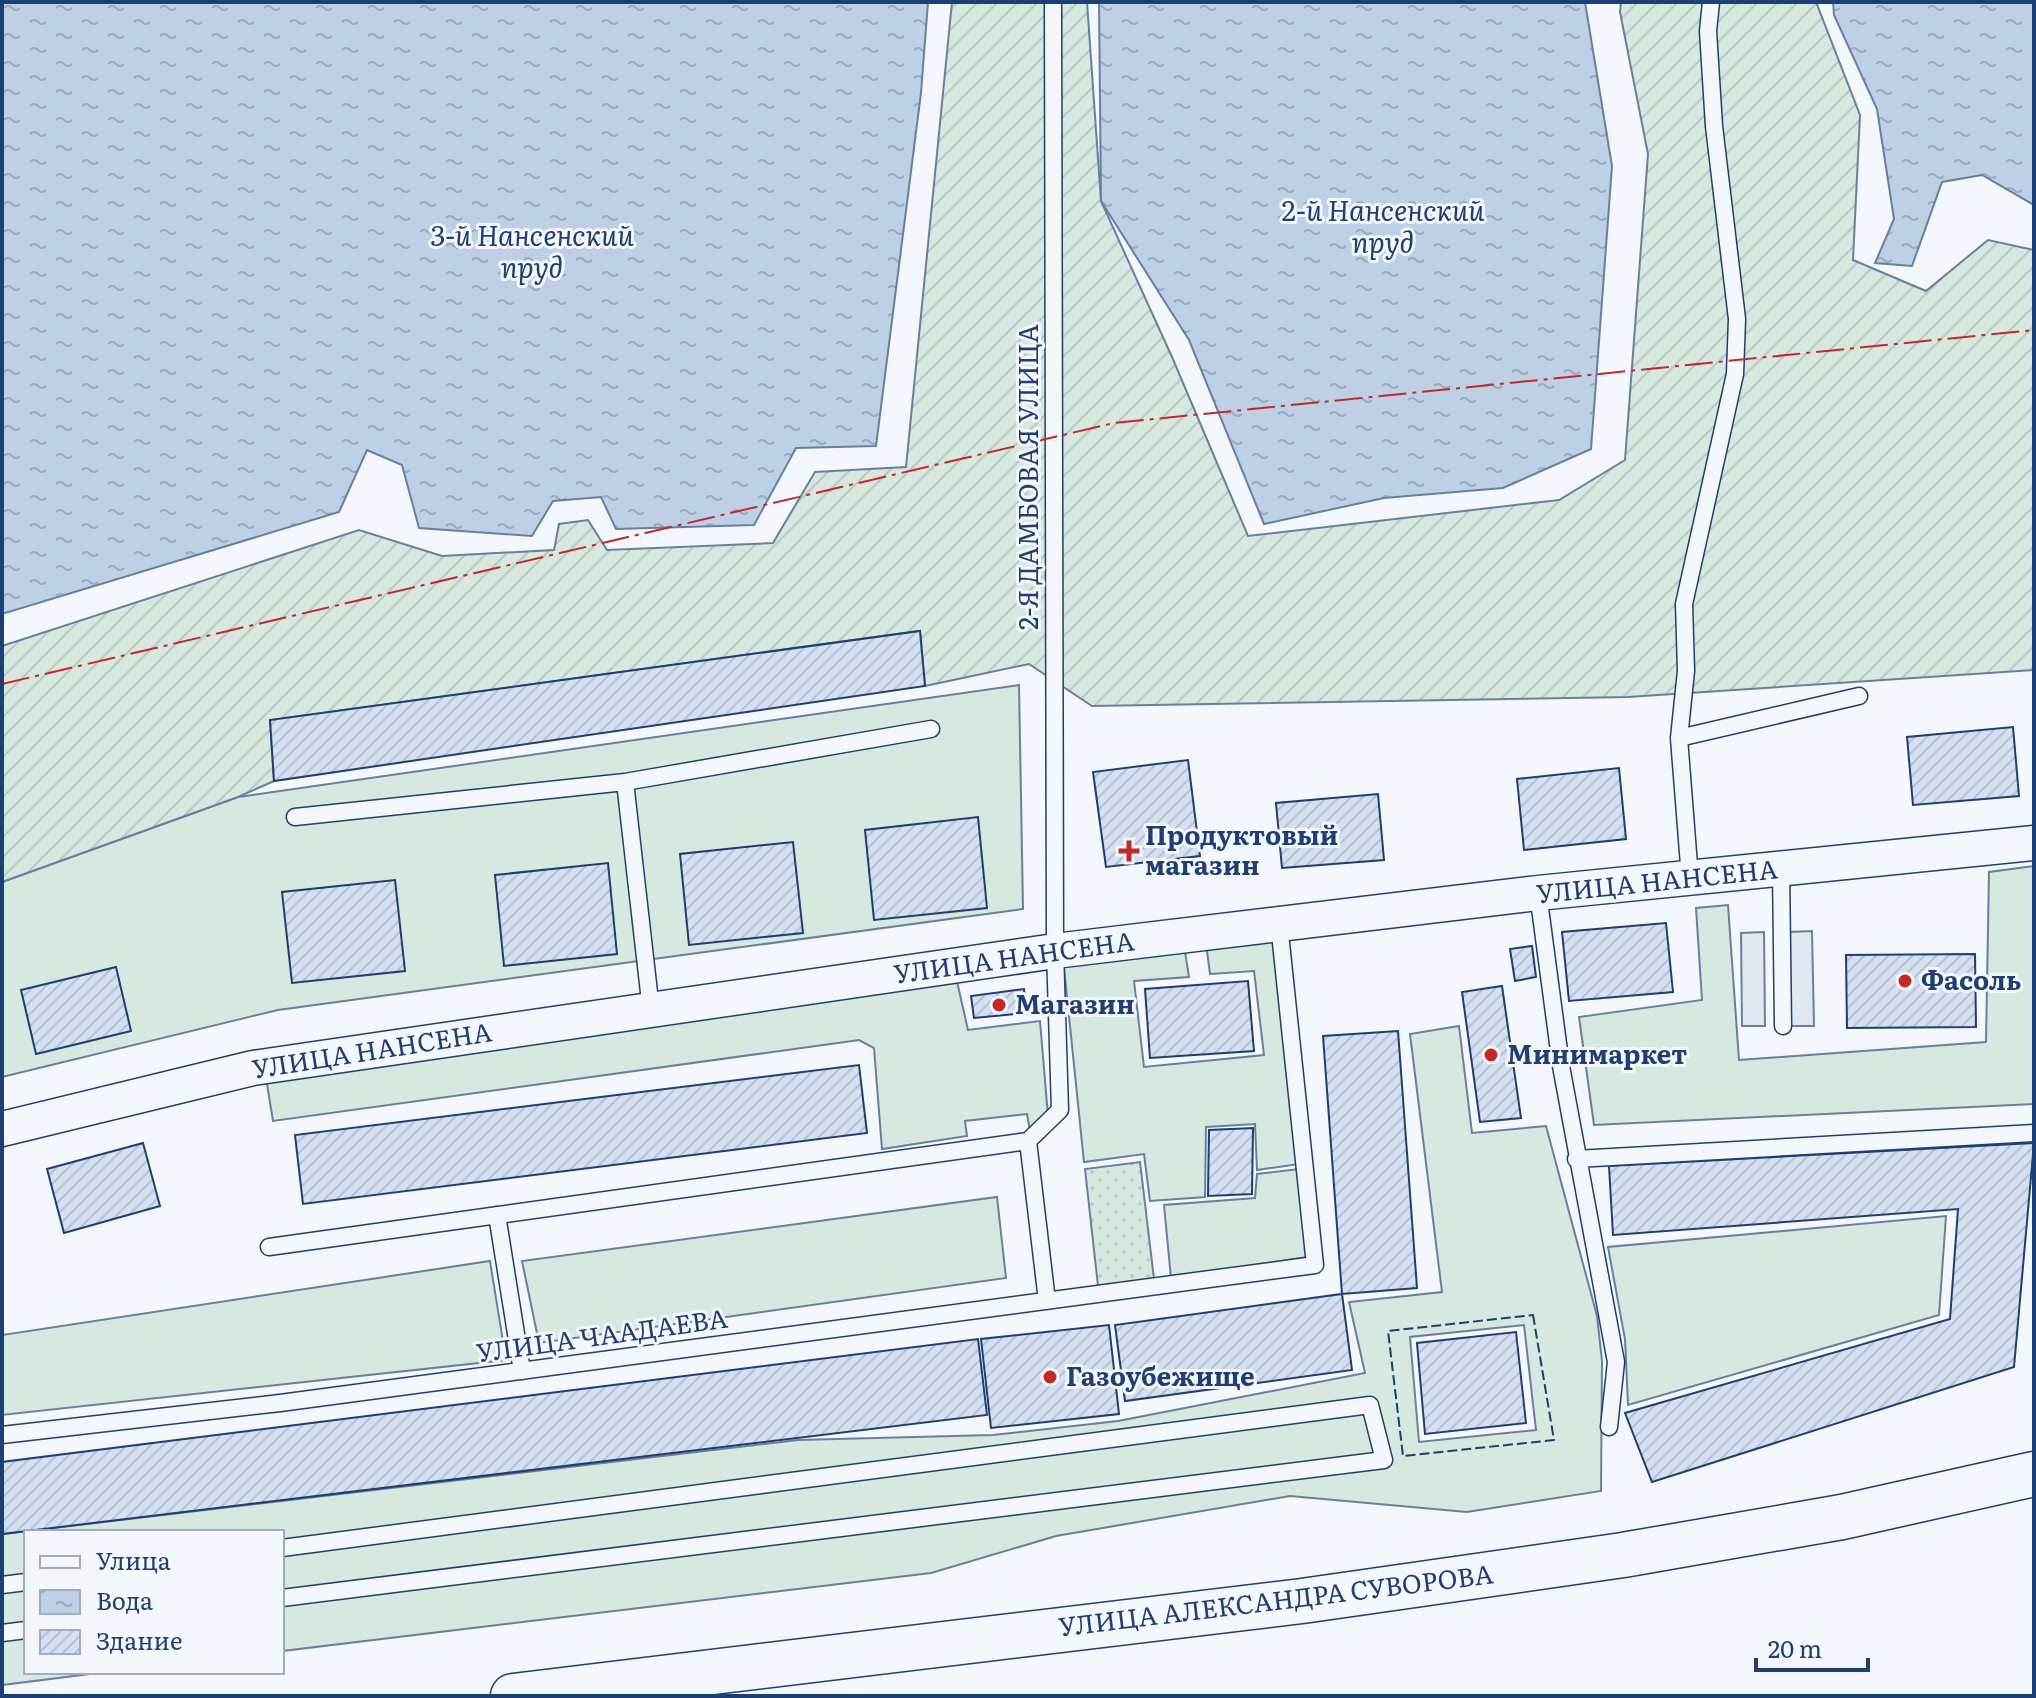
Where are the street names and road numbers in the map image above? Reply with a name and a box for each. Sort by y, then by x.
street label: 2-Я ДАМБОВАЯ УЛИЦА [1007,324,1046,630]
street label: УЛИЦА НАНСЕНА [1534,847,1779,912]
street label: УЛИЦА НАНСЕНА [891,919,1136,992]
street label: УЛИЦА НАНСЕНА [249,1010,494,1087]
street label: УЛИЦА ЧААДАЕВА [474,1297,730,1370]
street label: УЛИЦА АЛЕКСАНДРА СУВОРОВА [1056,1552,1495,1645]

